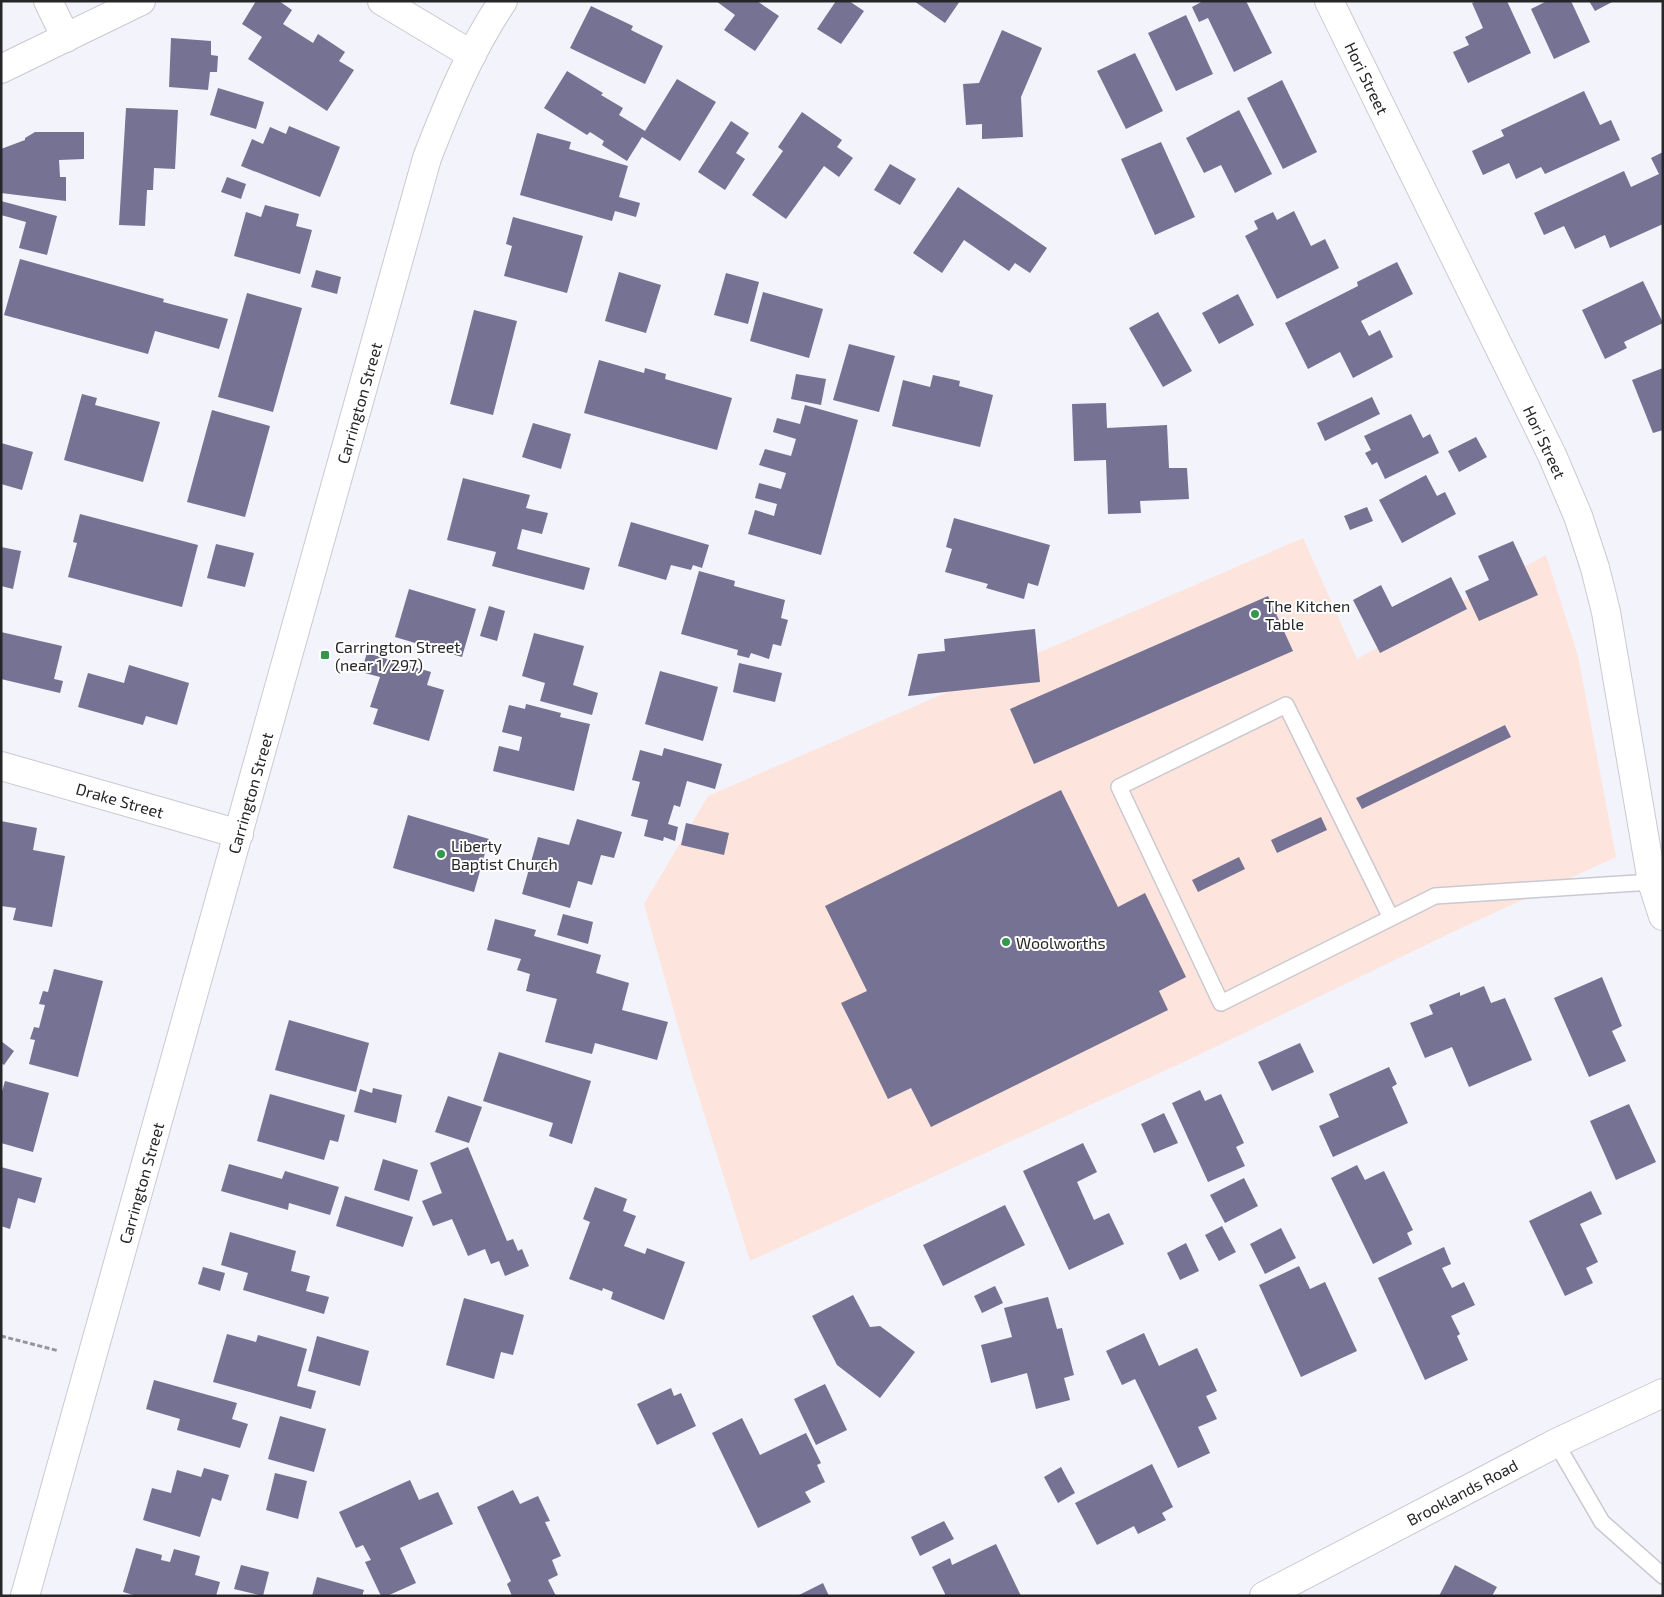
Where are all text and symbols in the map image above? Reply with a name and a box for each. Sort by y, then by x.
street label: Hori Street [1341,39,1393,117]
street label: Carrington Street [333,340,385,466]
street label: Hori Street [1520,403,1570,481]
place label: The Kitchen Table [1265,596,1350,633]
marker: The Kitchen Table [1249,608,1261,620]
place label: Carrington Street (near 1/297) [335,637,460,674]
marker: Carrington Street (near 1/297) [319,649,331,661]
street label: Carrington Street [224,730,276,856]
street label: Drake Street [74,778,166,822]
place label: Liberty Baptist Church [451,836,558,873]
marker: Liberty Baptist Church [435,848,447,860]
place label: Woolworths [1016,933,1106,952]
marker: Woolworths [1000,936,1012,948]
street label: Carrington Street [115,1120,167,1246]
street label: Brooklands Road [1403,1455,1521,1529]

